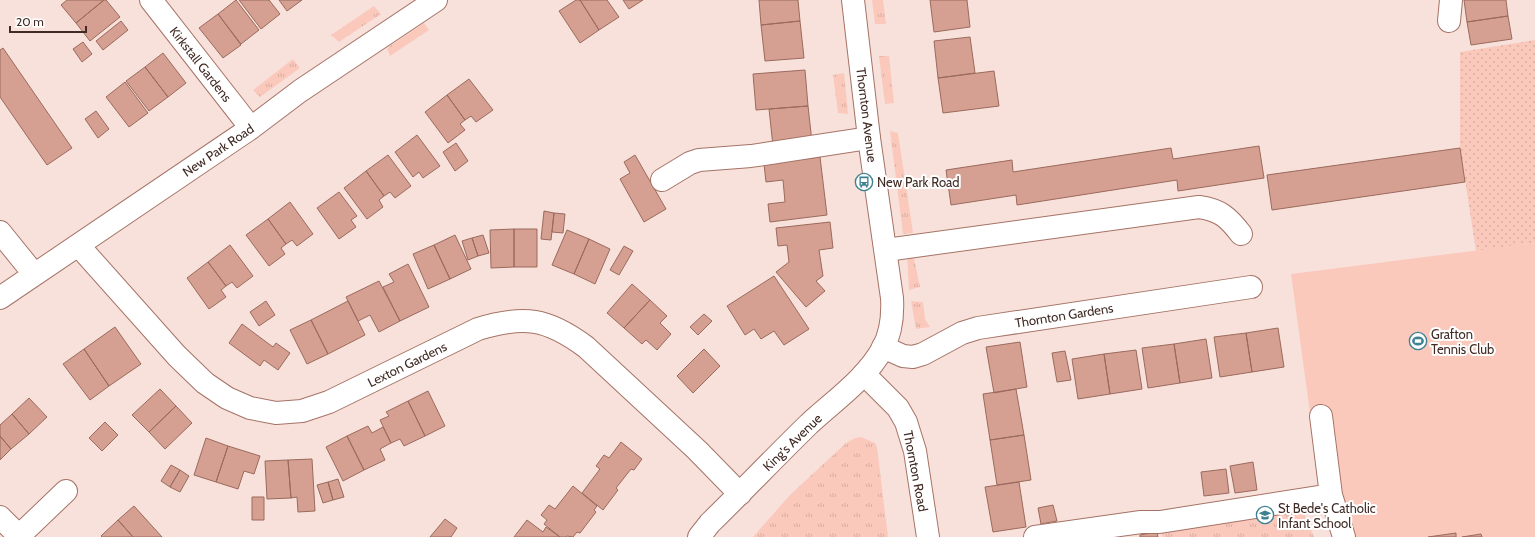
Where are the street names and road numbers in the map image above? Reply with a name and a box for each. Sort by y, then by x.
street label: Kirkstall Gardens [167,23,236,105]
street label: Thornton Avenue [853,67,881,164]
street label: New Park Road [179,120,257,180]
street label: Thornton Gardens [1014,299,1115,331]
street label: Lexton Gardens [365,338,450,390]
street label: King's Avenue [759,410,825,474]
street label: Thornton Road [900,429,932,513]

